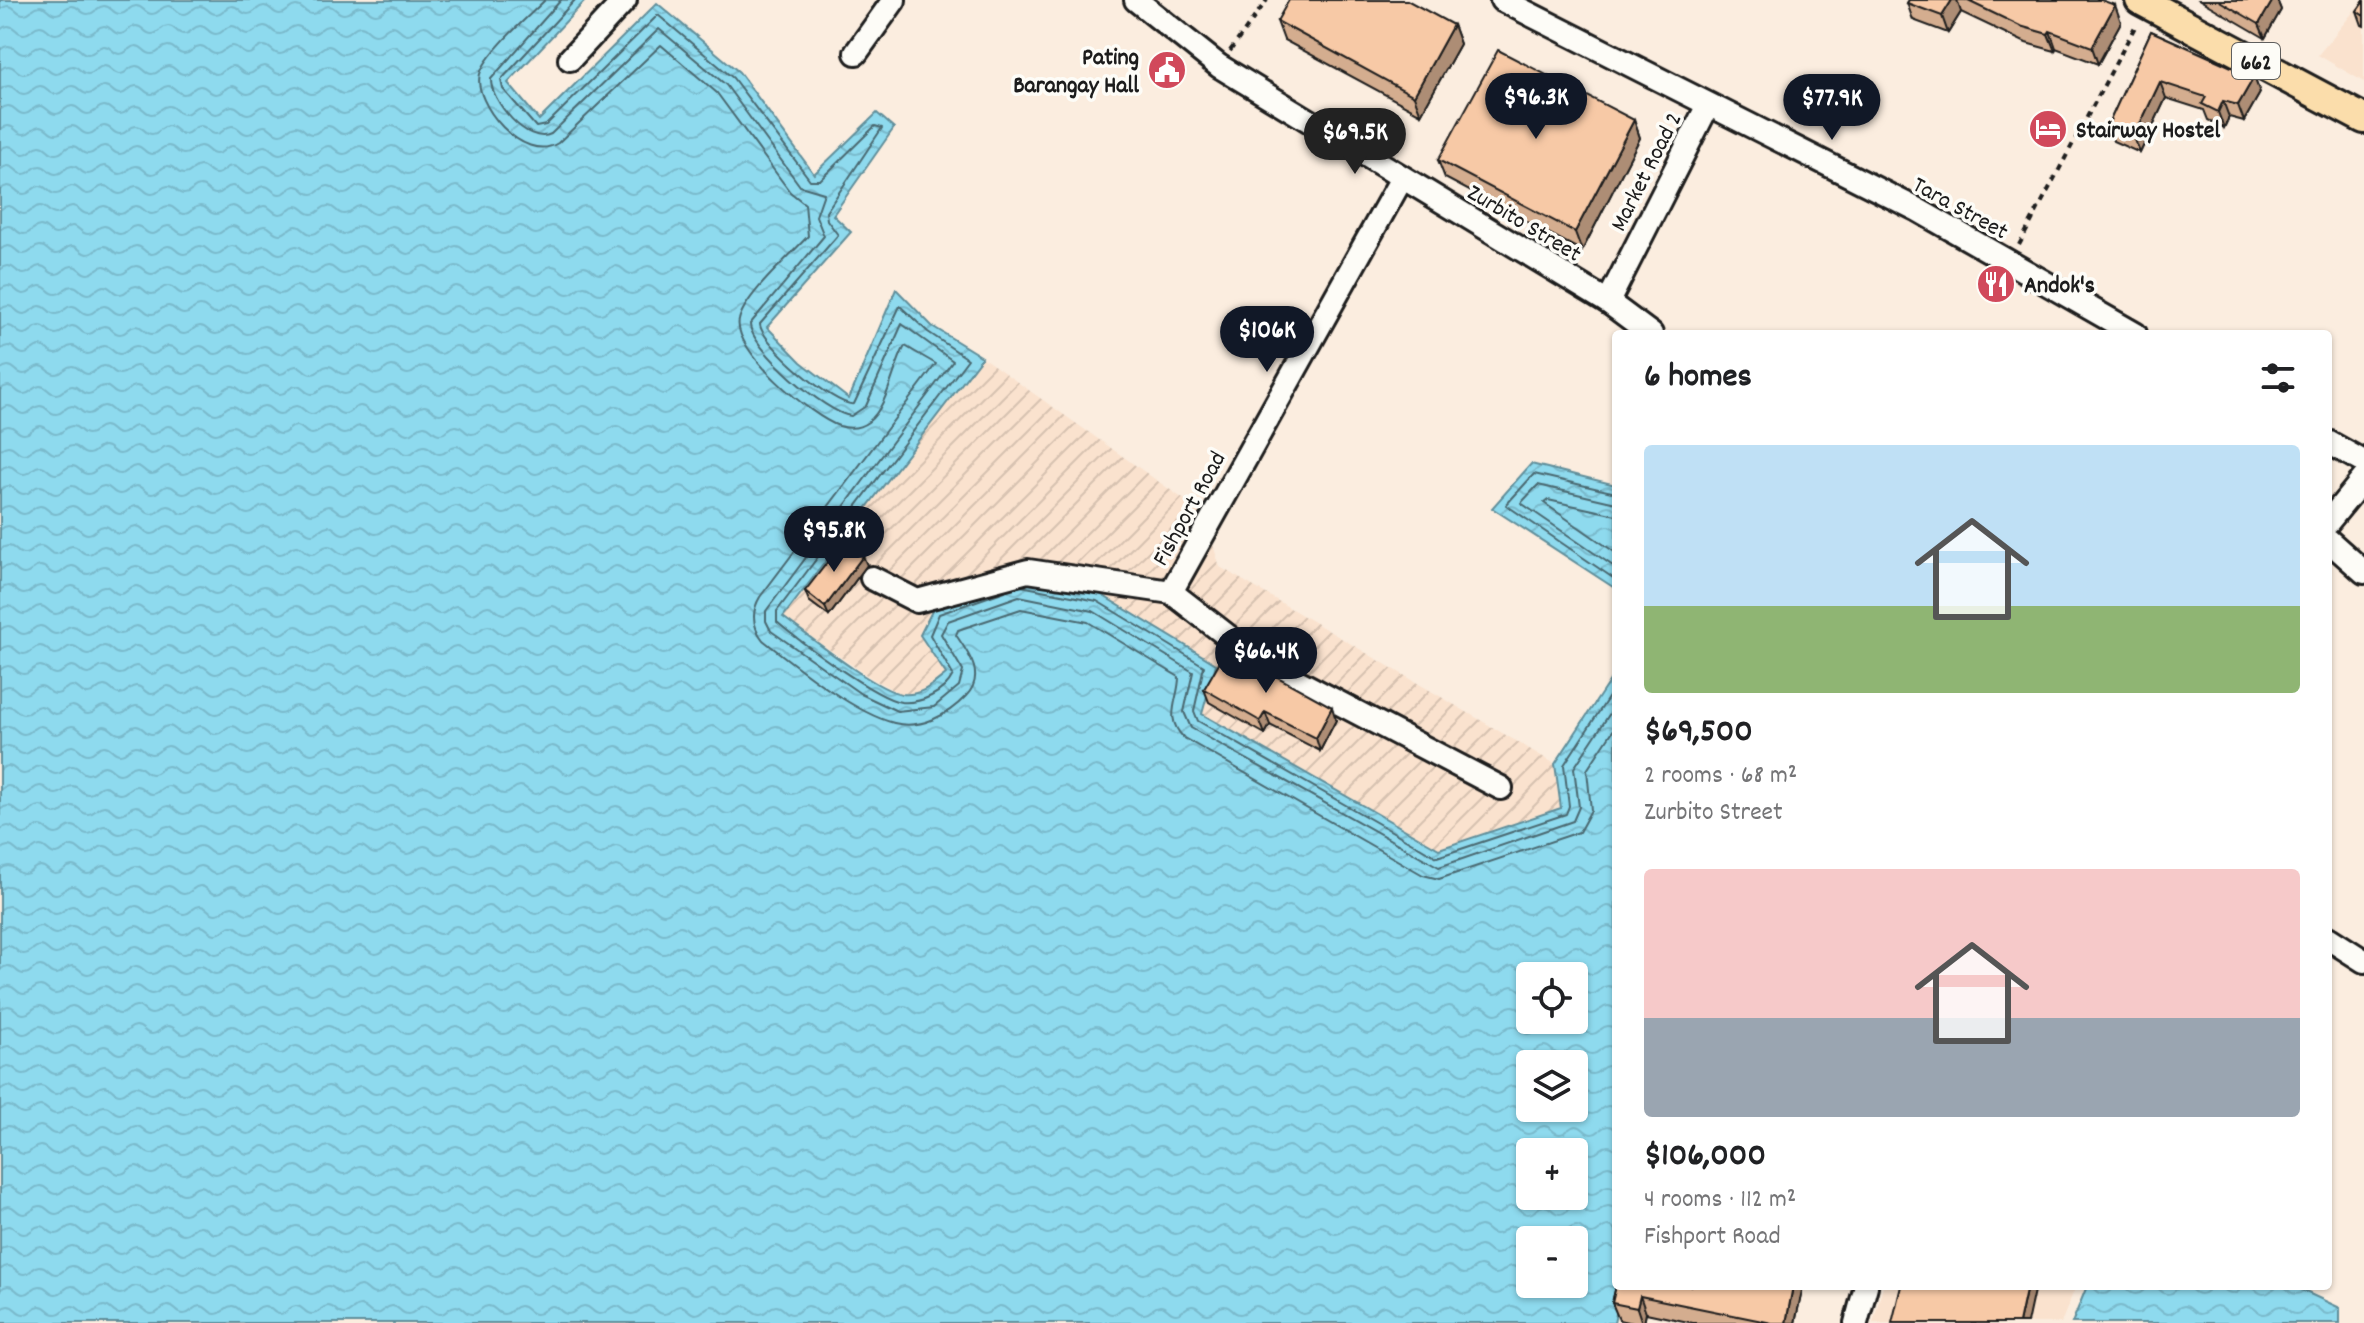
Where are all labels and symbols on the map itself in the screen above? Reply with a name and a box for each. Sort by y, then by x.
place label: Pating Barangay Hall [1013,42,1139,104]
road number: 662 [2232,43,2280,79]
public building icon: Pating Barangay Hall [1146,49,1188,91]
pin: $96.3K [1471,73,1601,141]
pin: $77.9K [1767,74,1897,142]
street label: Market Road 2 [1603,107,1692,238]
pin: $69.5K [1290,108,1420,176]
hotel icon: Stairway Hostel [2027,108,2069,150]
place label: Stairway Hostel [2076,115,2220,149]
street label: Tara Street [1905,169,2014,250]
street label: Zurbito Street [1460,177,1587,272]
restaurant icon: Andok's [1975,263,2017,305]
place label: Andok's [2024,270,2095,304]
pin: $106K [1211,306,1323,374]
street label: Fishport Road [1145,446,1236,573]
pin: $95.8K [769,506,899,574]
pin: $66.4K [1201,627,1331,695]

